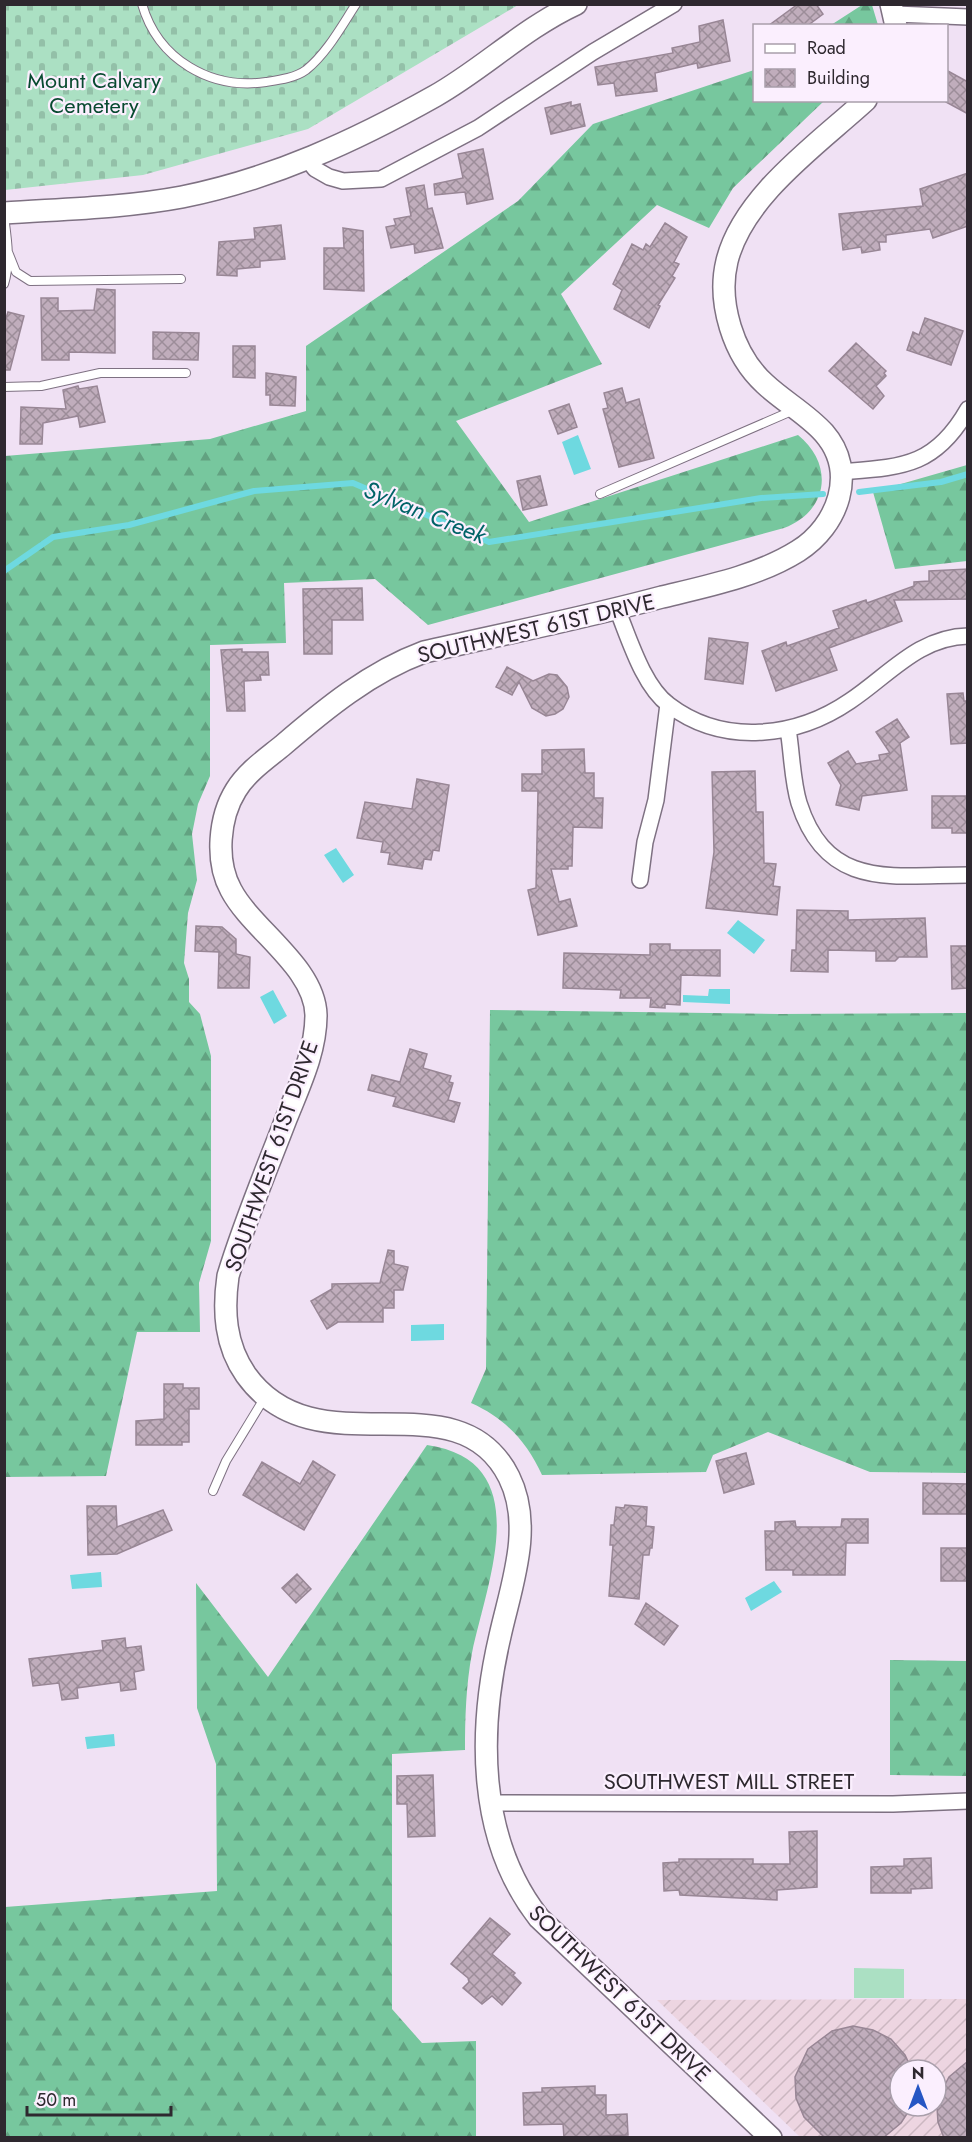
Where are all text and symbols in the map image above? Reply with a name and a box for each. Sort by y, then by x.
legend [753,24,948,102]
text: Road [807,35,846,61]
park label: Mount Calvary Cemetery [27,64,161,121]
text: Building [807,65,870,91]
water label: Sylvan Creek [359,472,493,553]
street label: SOUTHWEST 61ST DRIVE [414,585,658,671]
street label: SOUTHWEST 61ST DRIVE [216,1036,326,1276]
street label: SOUTHWEST MILL STREET [604,1765,855,1797]
street label: SOUTHWEST 61ST DRIVE [522,1897,718,2089]
north arrow [888,2058,948,2118]
text: N [912,2062,924,2085]
scale bar [27,2079,171,2117]
text: 50 m [36,2087,76,2113]

